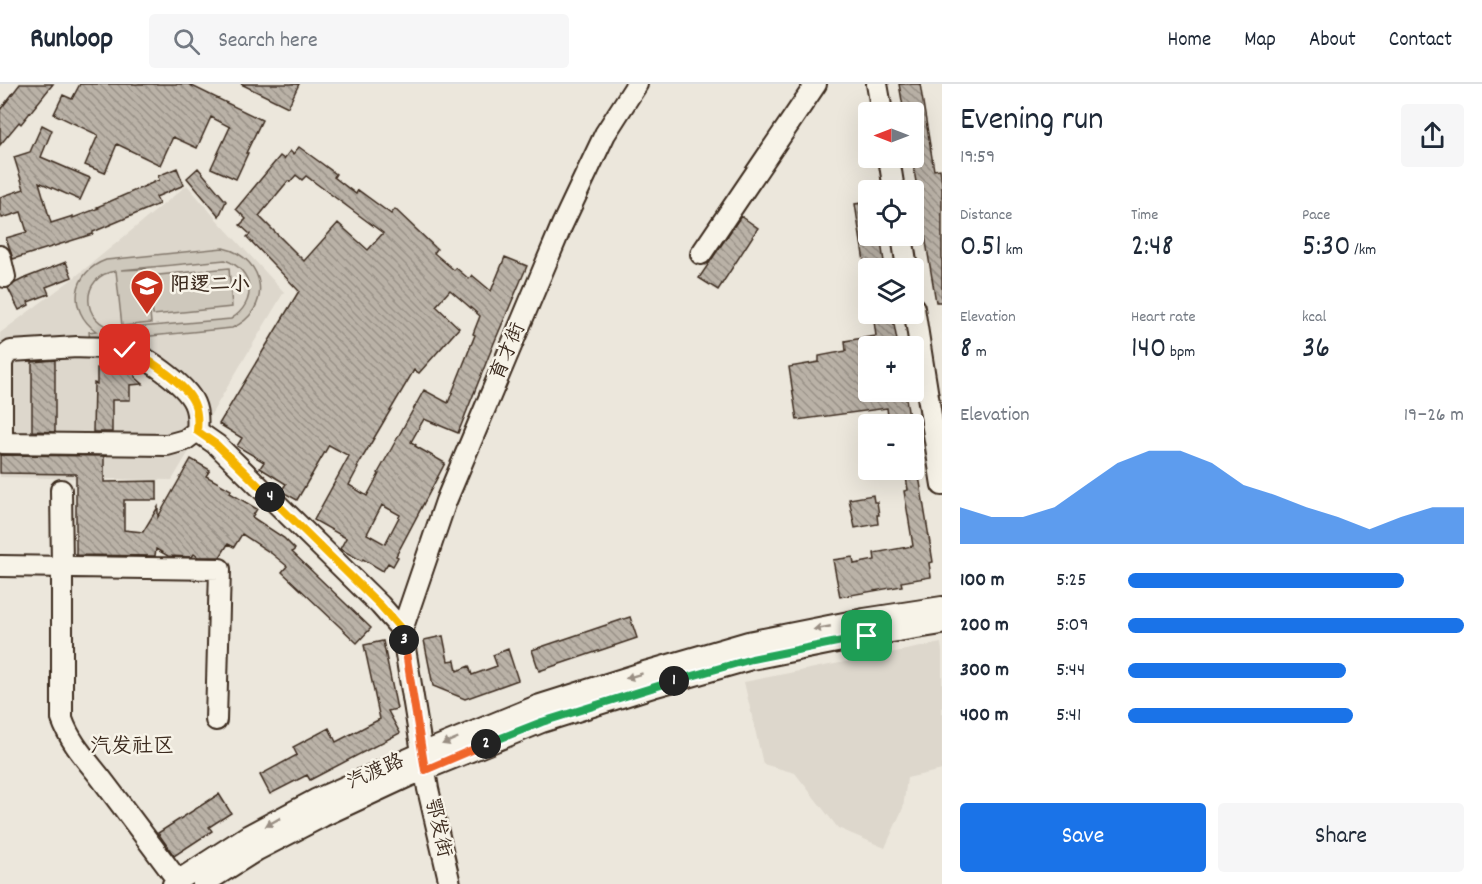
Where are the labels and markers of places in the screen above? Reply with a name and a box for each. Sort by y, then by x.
school or university icon: 阳逻二小 [129,268,165,315]
place label: 阳逻二小 [170,272,250,300]
pin [99,324,150,375]
pin: 4 [255,482,285,512]
pin [841,610,892,661]
pin: 3 [389,625,419,655]
pin: 1 [659,666,689,696]
pin: 2 [471,729,501,759]

